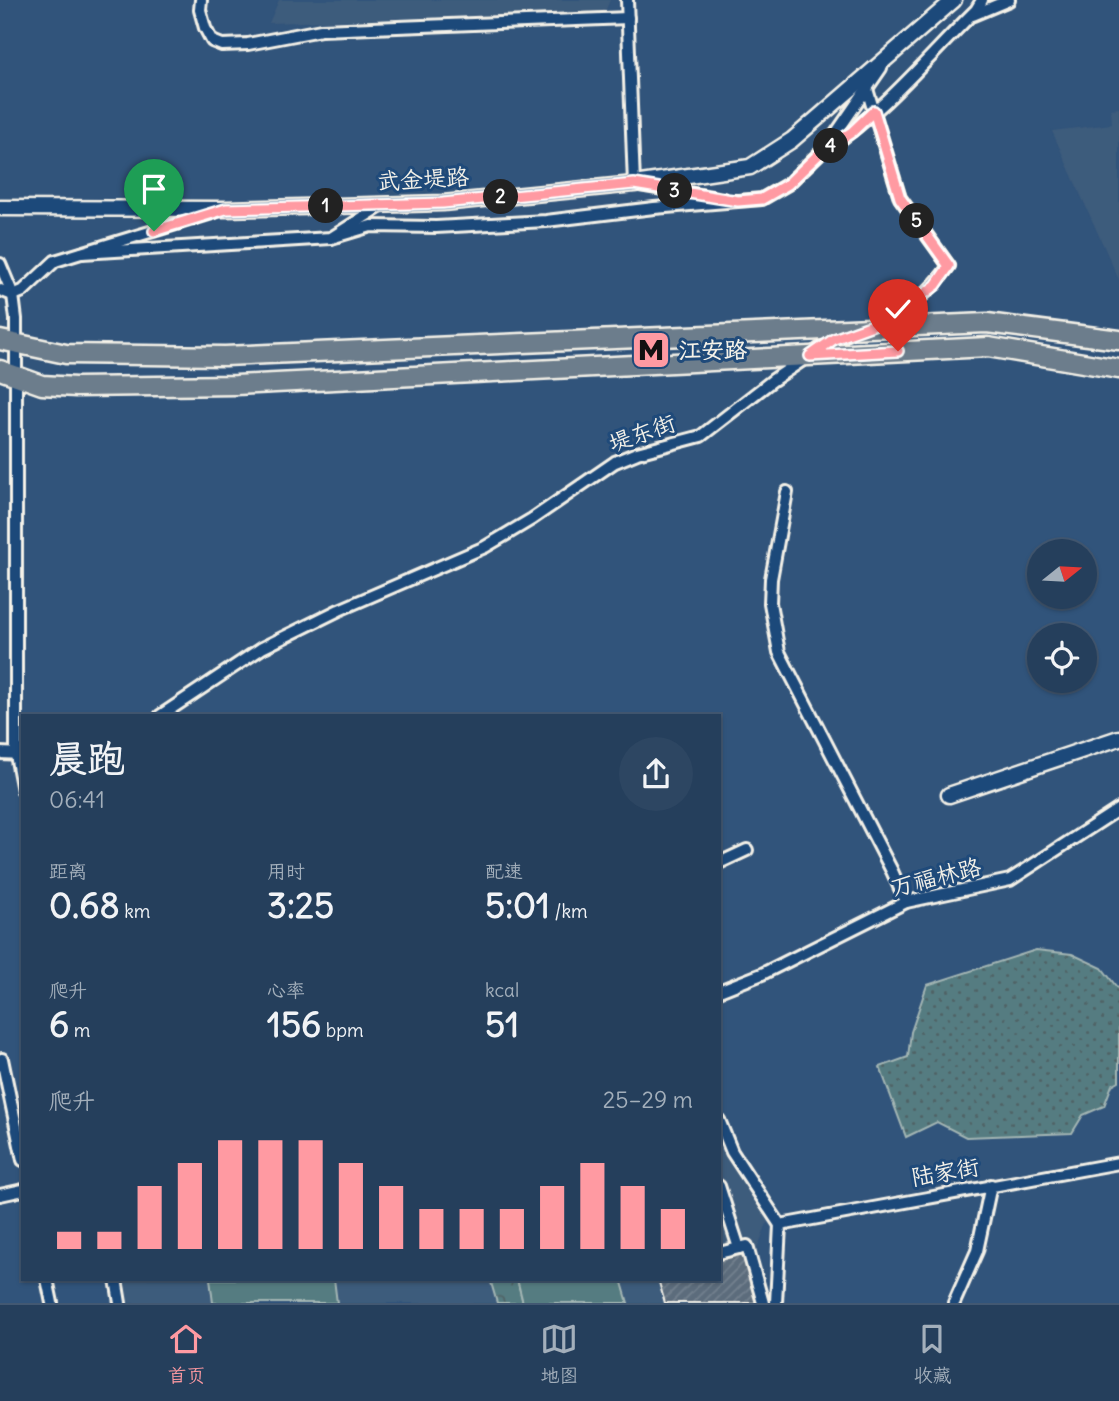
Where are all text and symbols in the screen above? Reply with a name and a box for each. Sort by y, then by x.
pin: 4 [814,128,848,164]
text: 4 [825,133,836,157]
pin [124,159,184,231]
street label: 武金堤路 [376,162,470,195]
icon: arrive [135,170,173,208]
pin: 3 [658,174,692,208]
text: 3 [669,178,680,202]
pin: 2 [484,180,518,214]
text: 2 [495,184,506,208]
pin: 1 [308,188,344,224]
text: 1 [322,193,329,217]
pin: 5 [900,204,934,238]
text: 5 [911,208,922,232]
pin [868,279,928,351]
icon: check [879,290,917,328]
metro station icon: 江安路 [630,329,672,371]
place label: 江安路 [678,335,747,364]
street label: 堤东街 [604,408,679,457]
north arrow [1027,539,1097,609]
map controls [1027,539,1097,693]
button: locate [1027,623,1097,693]
text: 晨跑 [49,735,125,782]
button: share [619,737,693,811]
text: 06:41 [49,785,105,814]
street label: 万福林路 [888,851,984,902]
text: 距离 [49,859,87,883]
text: 用时 [267,859,305,883]
text: 配速 [485,859,523,883]
text: 0.68 [49,883,120,927]
text: 3:25 [267,883,334,927]
text: 5:01 [485,883,550,927]
text: km [120,899,151,923]
text: /km [550,899,588,923]
text: 爬升 [49,978,87,1002]
text: 心率 [267,978,305,1002]
text: kcal [485,978,519,1002]
text: 6 [49,1002,69,1046]
text: 156 [267,1002,321,1046]
text: 51 [485,1002,519,1046]
text: m [69,1018,90,1042]
text: bpm [321,1018,364,1042]
text: 25–29 m [603,1085,693,1114]
text: 爬升 [49,1086,95,1115]
street label: 陆家街 [908,1151,981,1192]
tab: 首页 [167,1320,206,1387]
tab: 地图 [540,1320,579,1387]
tab: 收藏 [913,1320,952,1387]

